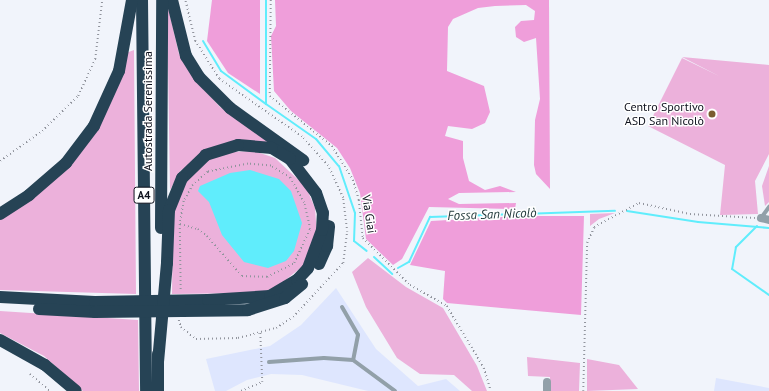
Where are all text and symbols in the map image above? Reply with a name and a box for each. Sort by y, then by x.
street label: Autostrada Serenissima [141,51,155,171]
place label: Centro Sportivo ASD San Nicolò [624,100,704,128]
marker: Centro Sportivo ASD San Nicolò [707,109,717,119]
road number: A4 [133,186,155,204]
street label: Via Giai [359,194,379,234]
water label: Fossa San Nicolò [447,206,537,224]

